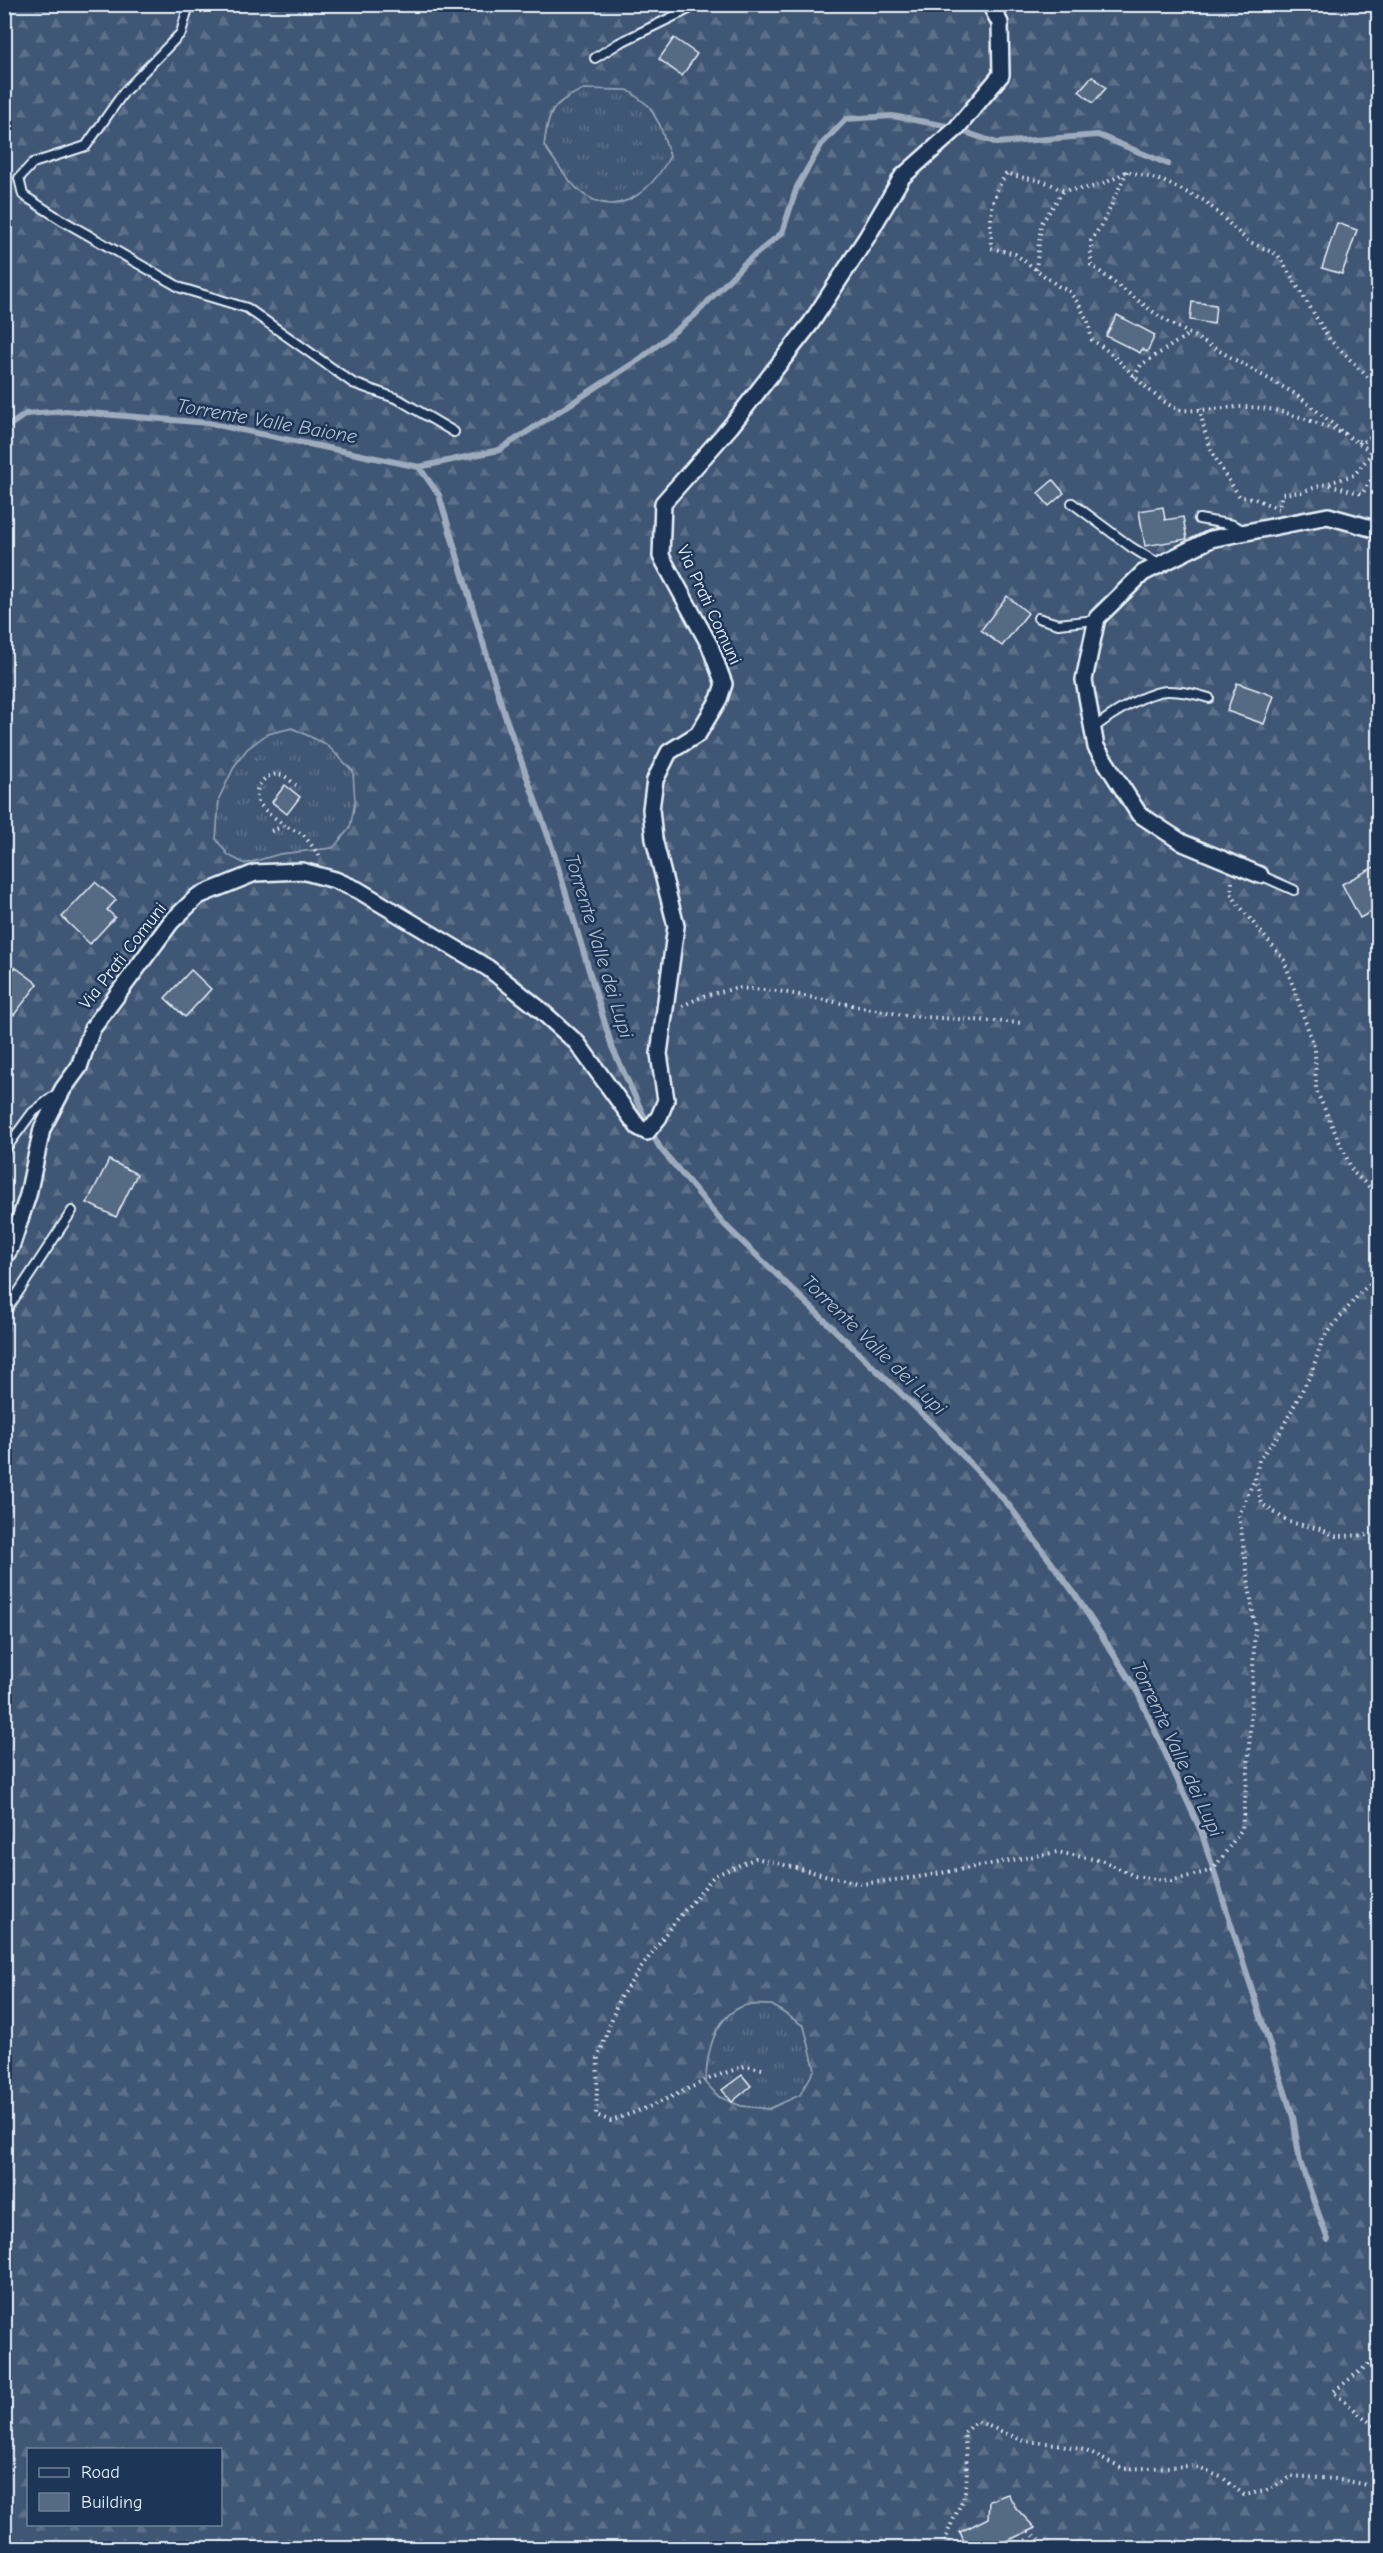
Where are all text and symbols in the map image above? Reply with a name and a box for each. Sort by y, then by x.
water label: Torrente Valle Baione [175,394,359,448]
street label: Via Prati Comuni [672,542,746,668]
water label: Torrente Valle dei Lupi [560,851,638,1041]
street label: Via Prati Comuni [75,899,171,1013]
water label: Torrente Valle dei Lupi [797,1270,951,1420]
water label: Torrente Valle dei Lupi [1126,1657,1228,1841]
legend [27,2448,222,2526]
text: Road [81,2462,120,2483]
text: Building [81,2492,143,2513]

